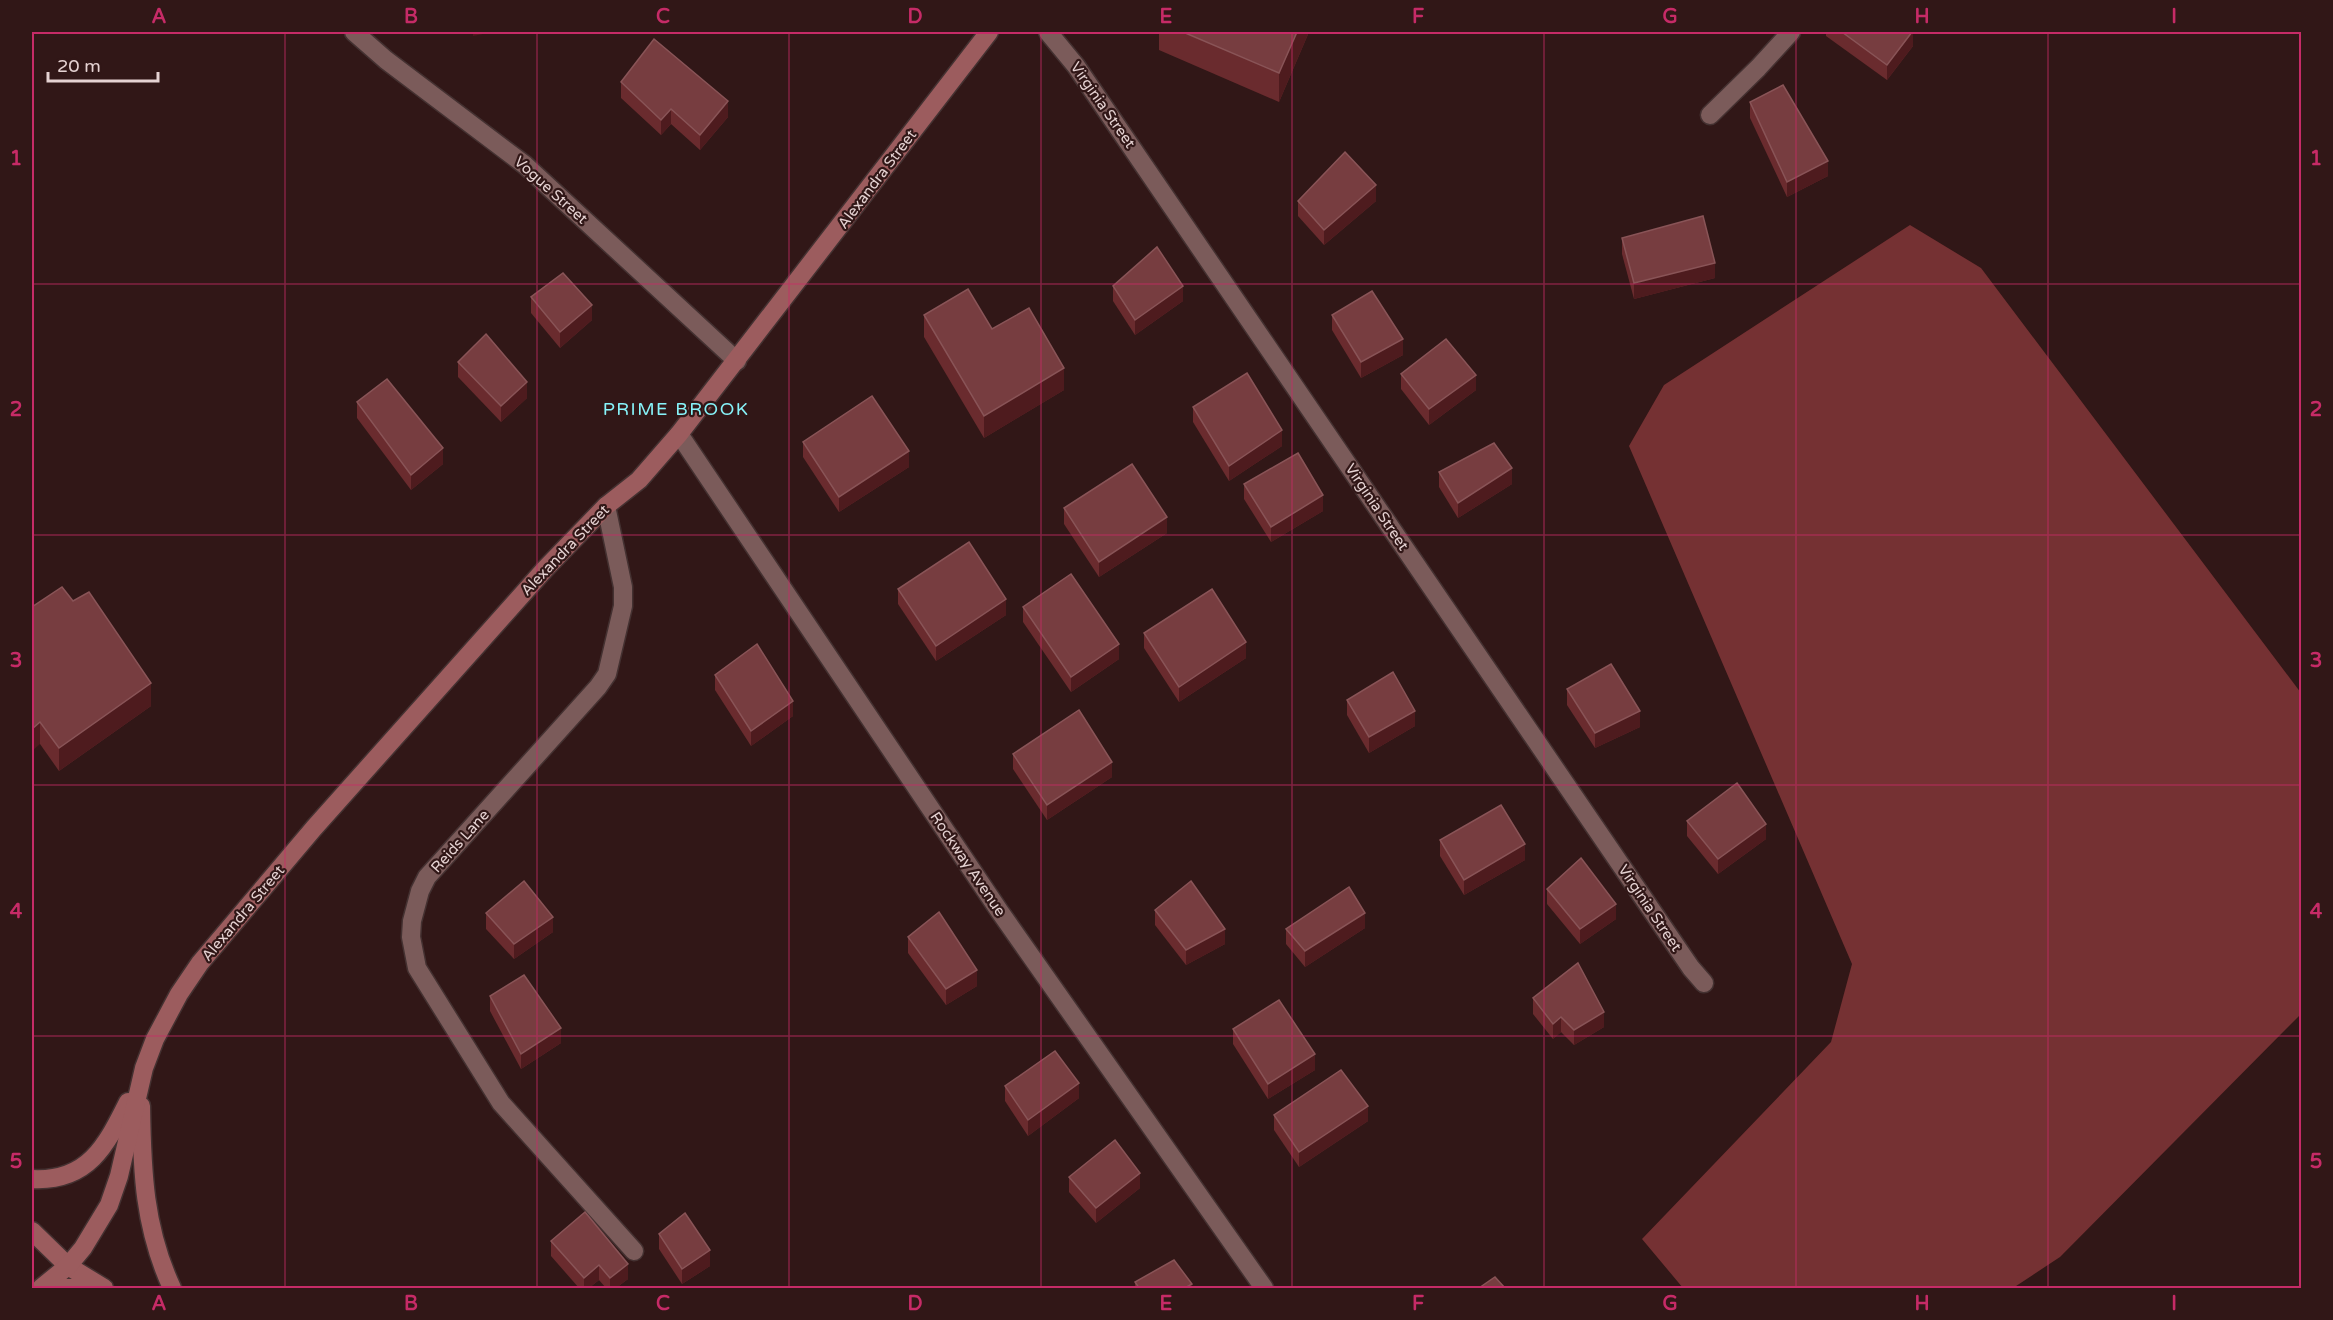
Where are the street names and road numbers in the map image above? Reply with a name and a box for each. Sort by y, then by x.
street label: Virginia Street [1067,59,1139,152]
street label: Alexandra Street [834,126,920,232]
street label: Vogue Street [511,152,592,228]
street label: Virginia Street [1341,460,1413,554]
street label: Alexandra Street [517,501,613,599]
street label: Reids Lane [427,806,493,876]
street label: Rockway Avenue [927,809,1009,919]
street label: Alexandra Street [198,861,288,964]
street label: Virginia Street [1614,861,1686,955]

